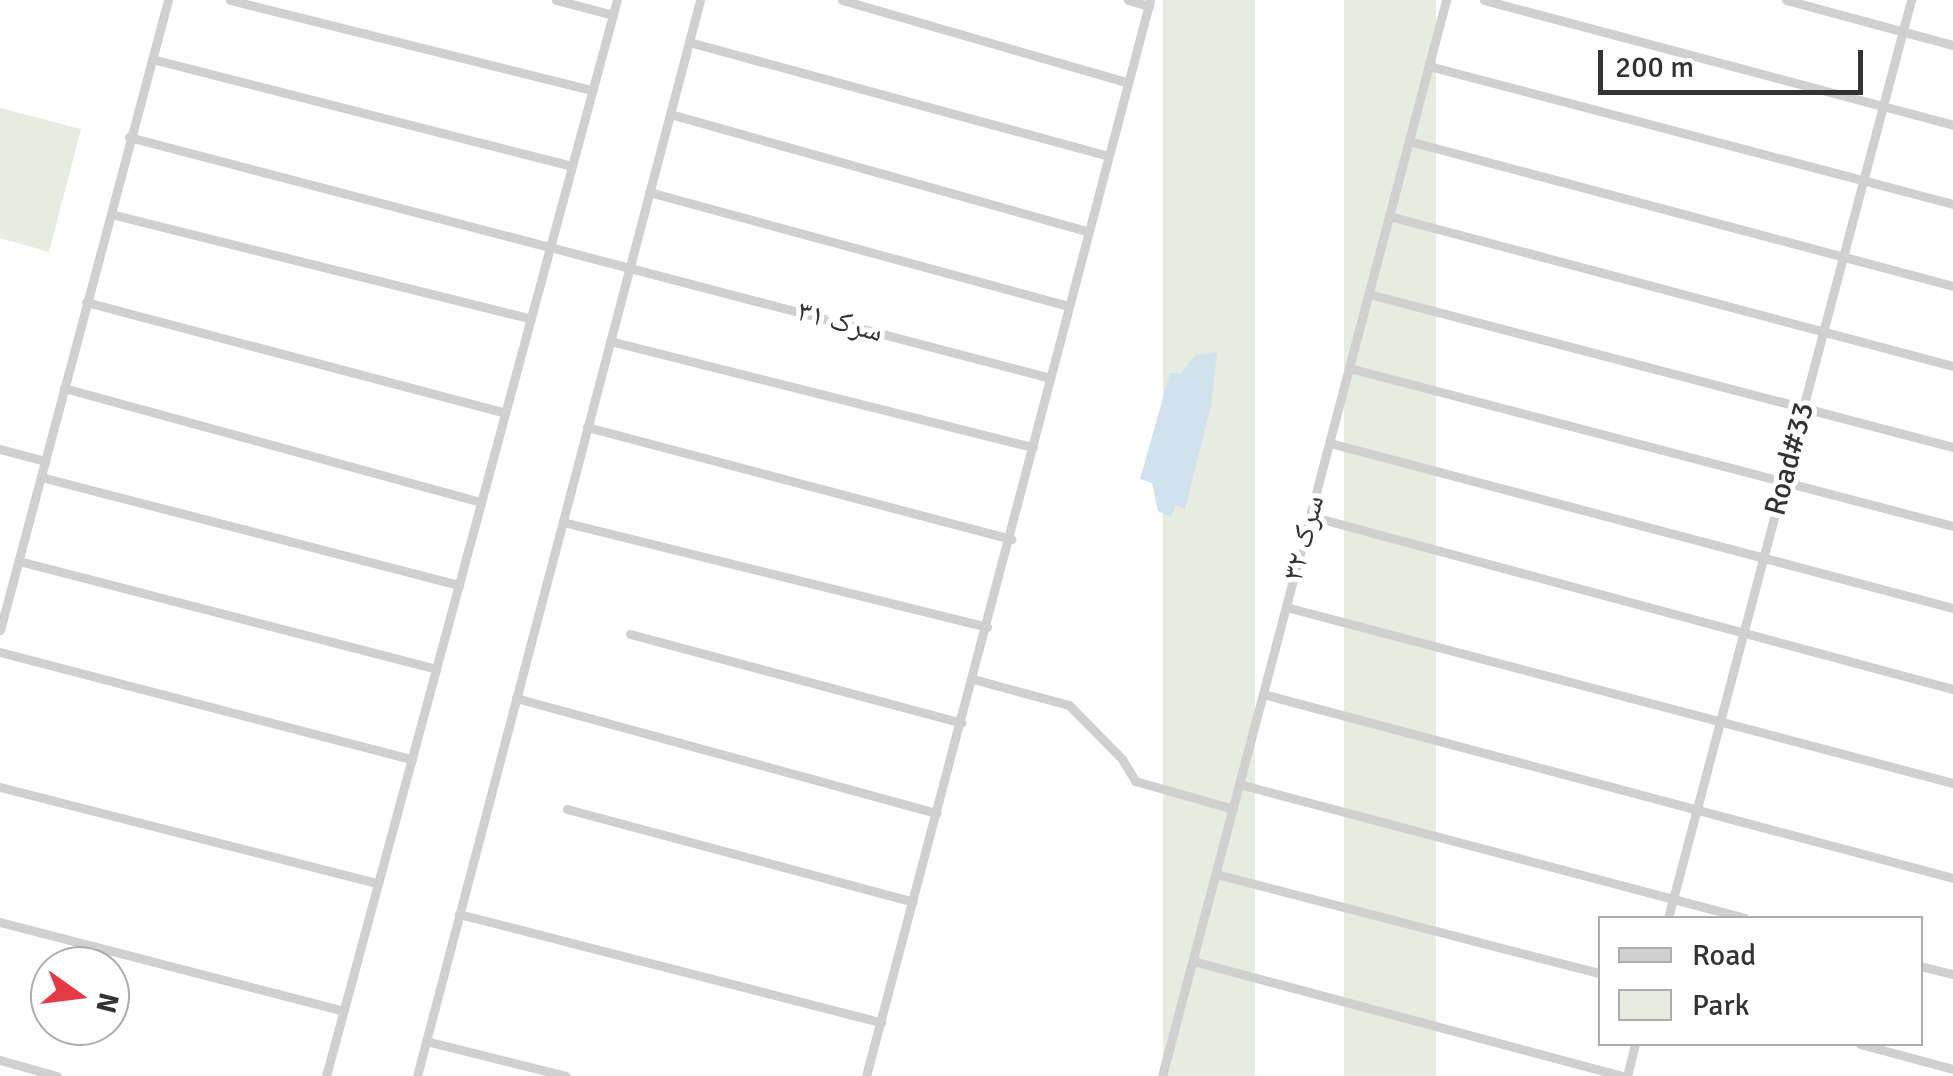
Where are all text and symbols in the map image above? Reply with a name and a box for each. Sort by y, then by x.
scale bar [1603,30,1868,92]
text: 200 m [1615,49,1694,86]
street label: سرک ۳۱ [793,293,887,351]
street label: Road#33 [1758,398,1822,520]
street label: سرک ۳۲ [1275,491,1333,585]
legend [1598,916,1923,1046]
text: Road [1692,937,1756,974]
north arrow [30,946,130,1046]
text: Park [1692,987,1750,1024]
text: N [88,989,126,1016]

